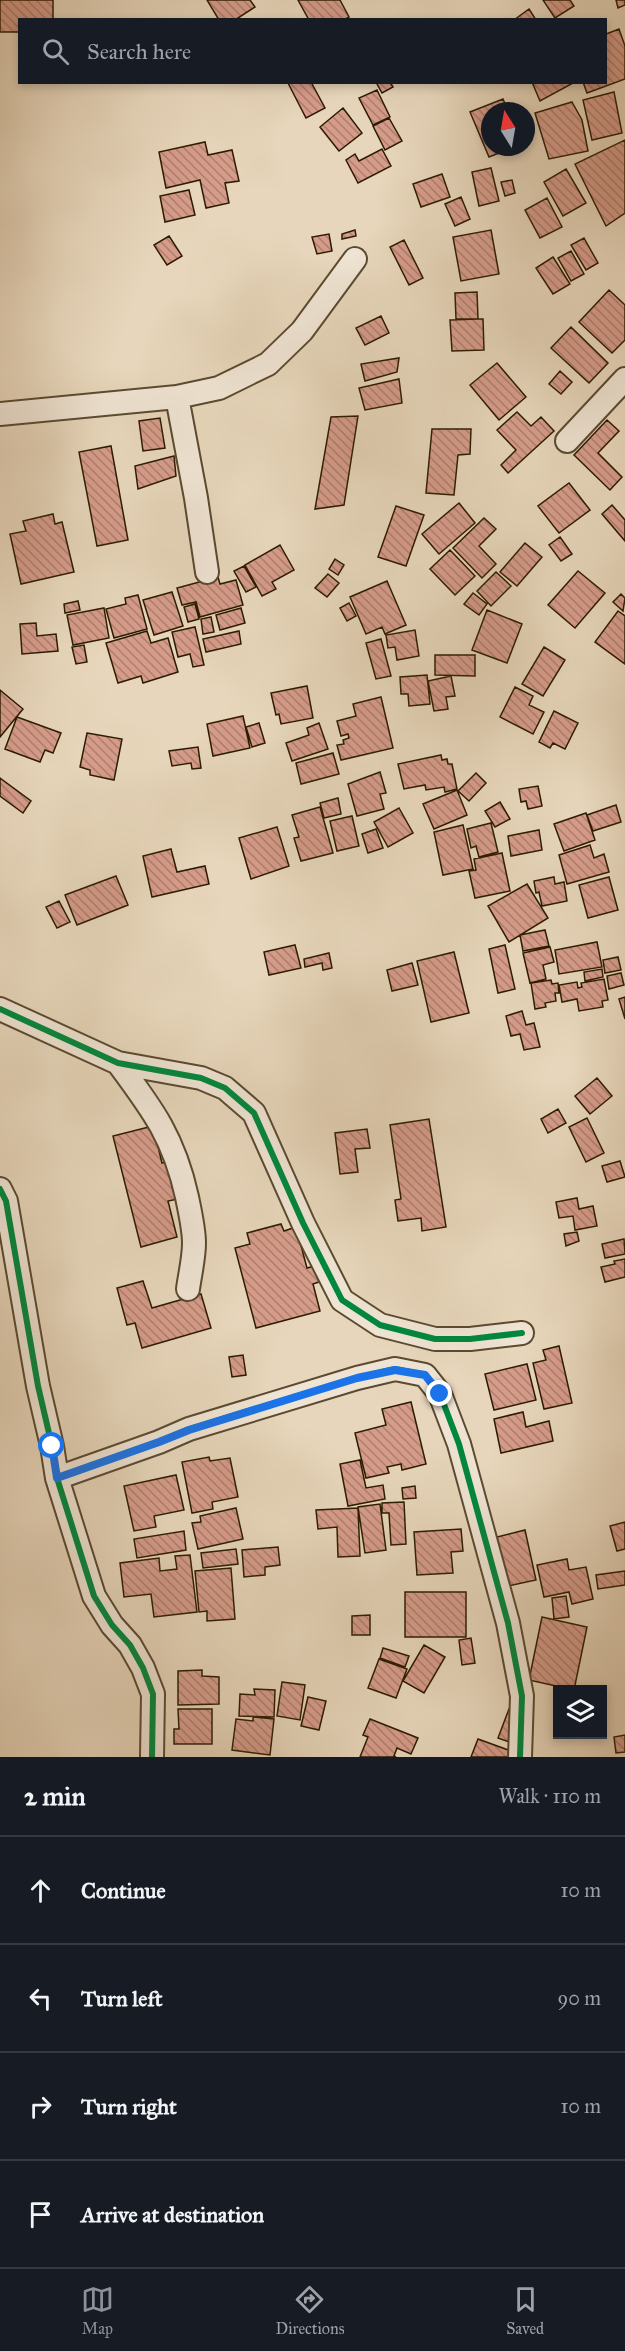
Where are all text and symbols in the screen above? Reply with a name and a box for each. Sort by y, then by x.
search box [18,18,607,84]
icon: search [39,35,72,68]
text: Search here [87,38,191,65]
north arrow [481,102,535,156]
route end [426,1380,452,1406]
route start [38,1432,64,1458]
map controls [553,1685,607,1739]
button: layers [553,1685,607,1739]
text: 2 min [24,1780,85,1812]
text: Walk · 110 m [498,1784,601,1808]
icon: ahead [24,1874,57,1907]
text: Continue [81,1877,166,1904]
text: 10 m [560,1878,601,1902]
icon: left [24,1982,57,2015]
text: Turn left [81,1985,163,2012]
text: 90 m [558,1986,601,2010]
icon: right [24,2090,57,2123]
text: Turn right [81,2093,177,2120]
text: 10 m [560,2094,601,2118]
icon: arrive [24,2198,57,2231]
text: Arrive at destination [81,2201,264,2228]
tab: Map [81,2283,114,2338]
tab: Directions [276,2283,344,2338]
tab: Saved [506,2283,544,2338]

